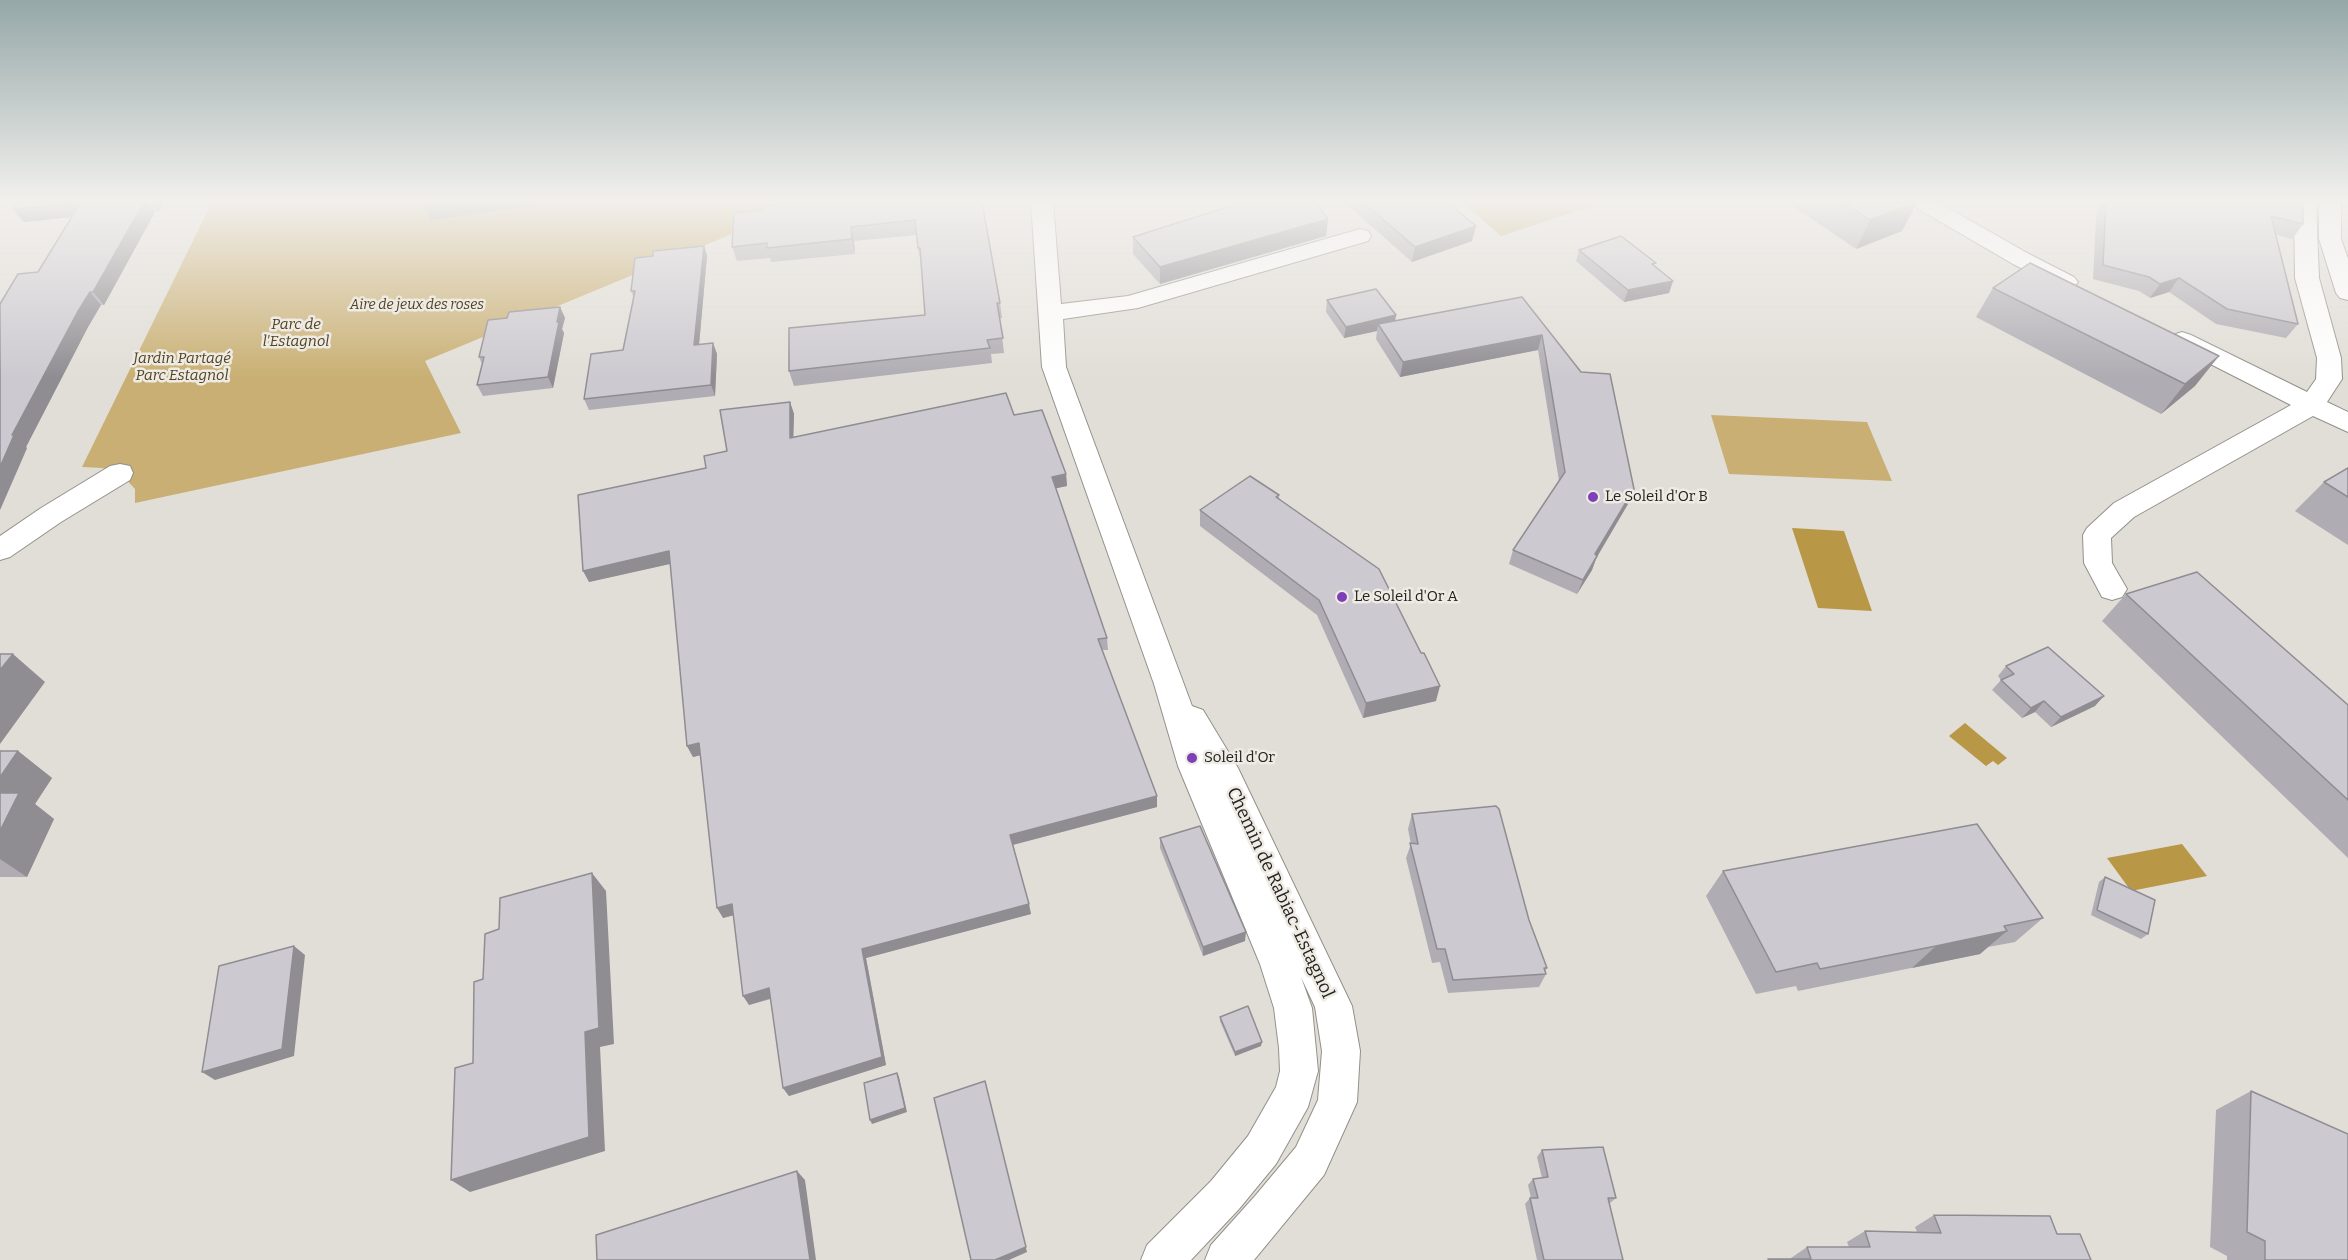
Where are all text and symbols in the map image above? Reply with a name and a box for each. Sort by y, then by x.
park label: Aire de jeux des roses [350,297,484,313]
park label: Parc de l'Estagnol [263,316,329,351]
park label: Jardin Partagé Parc Estagnol [133,350,231,385]
place label: Le Soleil d'Or B [1605,488,1708,506]
marker: Le Soleil d'Or B [1586,490,1600,504]
place label: Le Soleil d'Or A [1354,588,1458,606]
marker: Le Soleil d'Or A [1335,590,1349,604]
place label: Soleil d'Or [1204,749,1275,767]
marker: Soleil d'Or [1185,751,1199,765]
street label: Chemin de Rabiac-Estagnol [1222,784,1338,1002]

